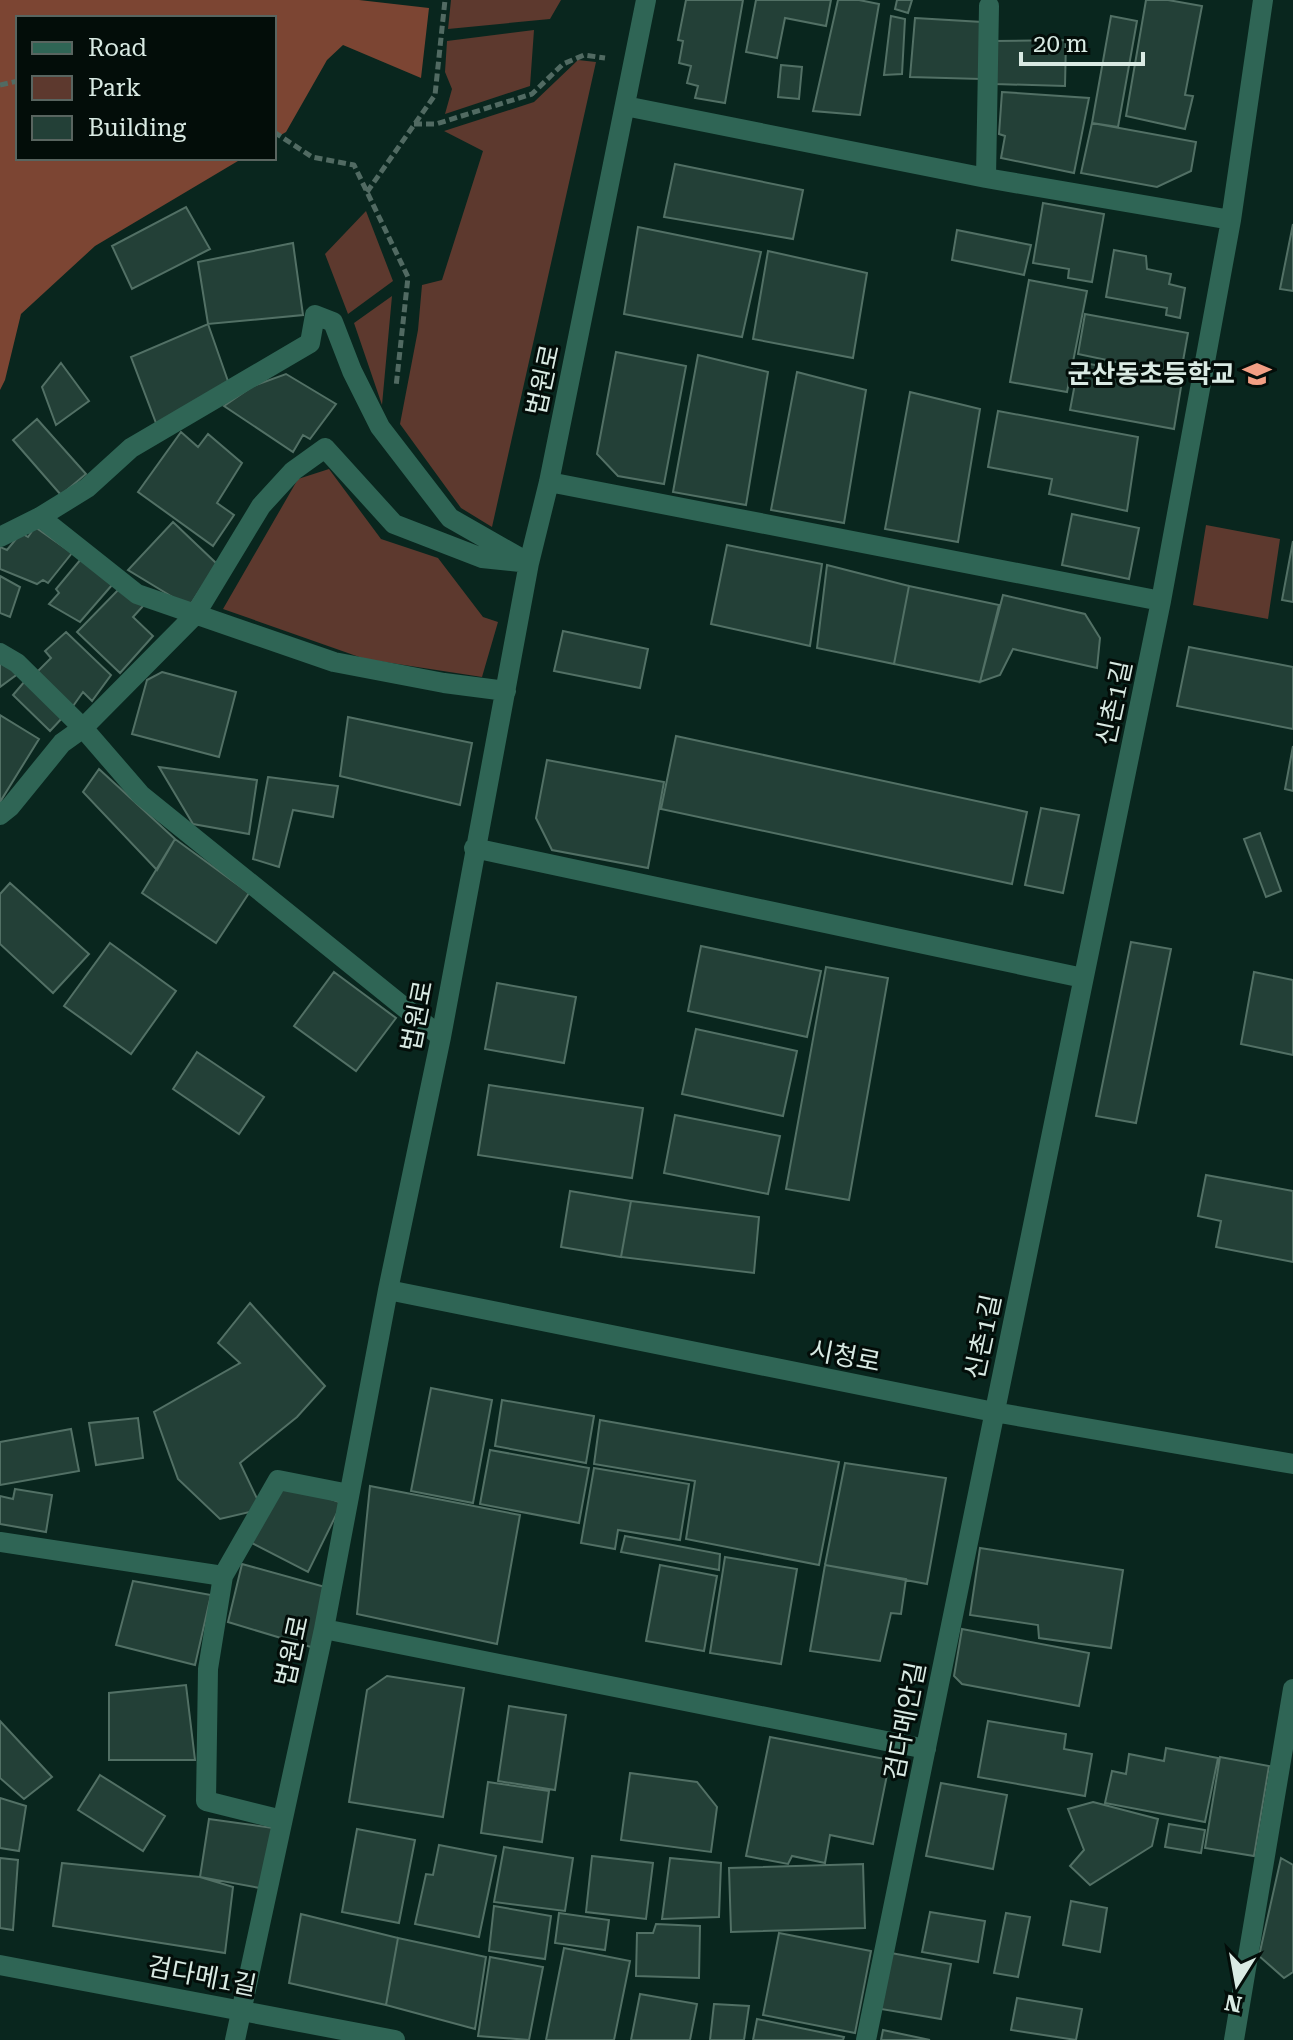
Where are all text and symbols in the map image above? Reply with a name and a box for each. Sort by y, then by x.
legend [16,16,276,160]
scale bar [1021,16,1143,66]
text: 20 m [1033,30,1088,58]
text: Road [88,34,147,62]
text: Park [88,74,141,102]
text: Building [88,114,186,142]
street label: 법원로 [521,342,565,418]
place label: 군산동초등학교 [1068,359,1235,389]
school or university icon: 군산동초등학교 [1242,359,1272,389]
street label: 신촌1길 [1090,658,1138,748]
street label: 법원로 [395,978,439,1054]
street label: 신촌1길 [959,1292,1007,1382]
street label: 시청로 [807,1334,883,1378]
street label: 법원로 [270,1613,314,1689]
street label: 검다메안길 [879,1659,931,1783]
north arrow [1197,1944,1277,2024]
street label: 검다메1길 [145,1951,259,2001]
text: N [1223,1989,1244,2017]

